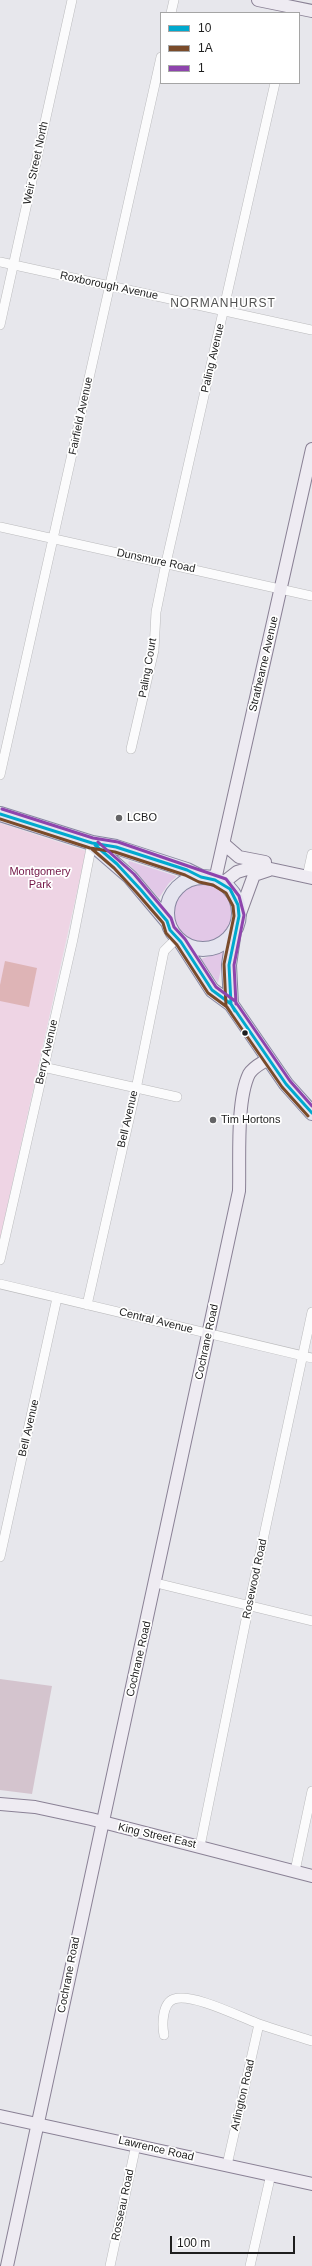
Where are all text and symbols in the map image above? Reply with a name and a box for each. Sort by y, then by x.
legend [160,12,300,84]
text: 10 [198,21,211,35]
text: 1A [198,41,213,55]
text: 1 [198,61,205,75]
street label: Weir Street North [21,120,51,206]
street label: Roxborough Avenue [59,269,159,303]
district label: NORMANHURST [170,297,276,311]
street label: Paling Avenue [199,322,227,394]
street label: Fairfield Avenue [66,376,96,456]
street label: Dunsmure Road [115,546,197,576]
street label: Strathearne Avenue [247,615,281,713]
street label: Paling Court [136,637,160,699]
place label: LCBO [127,811,157,825]
marker: LCBO [114,813,124,823]
park label: Montgomery Park [9,865,71,891]
street label: Berry Avenue [33,1018,61,1086]
unlabelled marker [240,1028,250,1038]
street label: Bell Avenue [115,1089,141,1149]
place label: Tim Hortons [221,1113,280,1127]
marker: Tim Hortons [208,1115,218,1125]
street label: Cochrane Road [193,1303,221,1381]
street label: Central Avenue [118,1305,194,1337]
street label: Bell Avenue [16,1398,42,1458]
street label: Rosewood Road [240,1538,270,1620]
street label: Cochrane Road [124,1620,154,1698]
street label: King Street East [117,1821,197,1851]
street label: Cochrane Road [55,1936,83,2014]
street label: Arlington Road [228,2058,258,2132]
street label: Lawrence Road [117,2134,195,2164]
street label: Rosseau Road [109,2168,137,2242]
scale bar [172,2228,297,2254]
text: 100 m [177,2236,210,2250]

